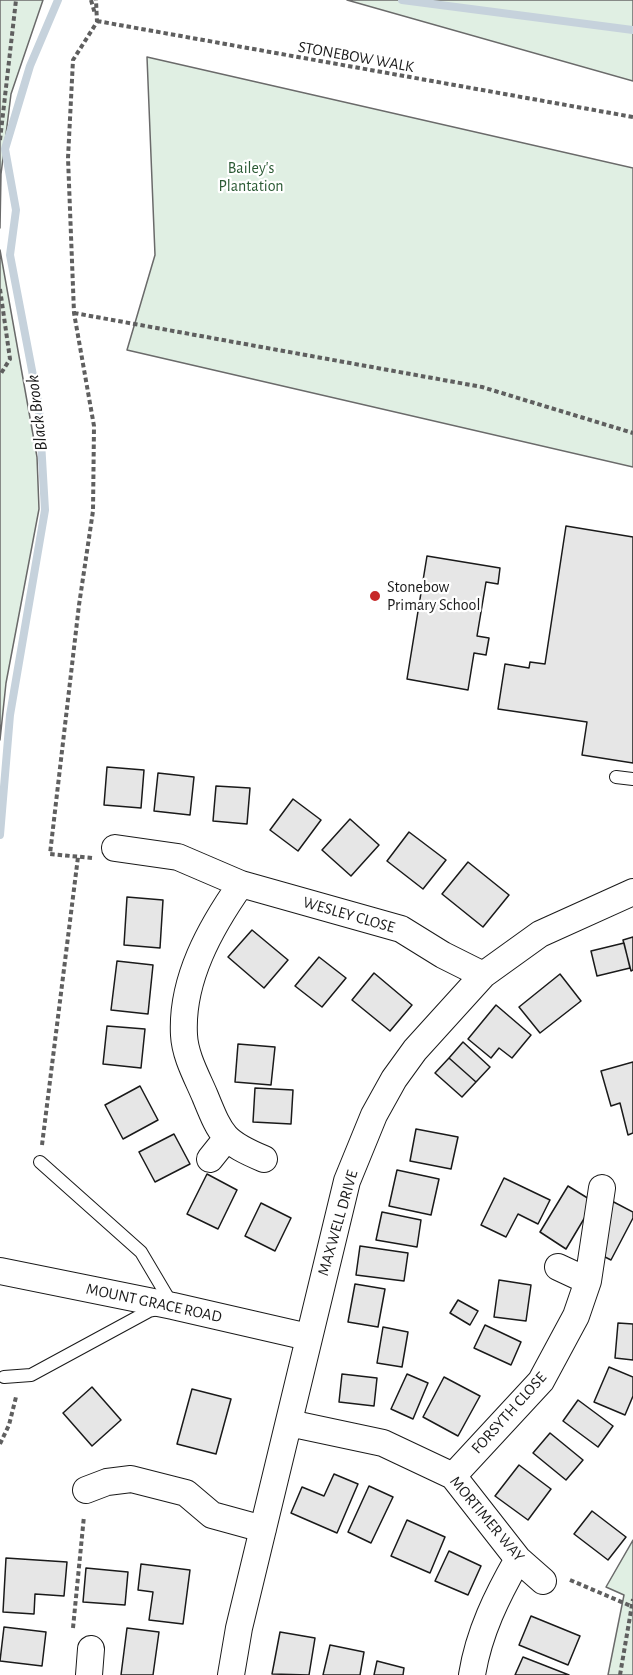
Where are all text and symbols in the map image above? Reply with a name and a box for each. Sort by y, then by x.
street label: STONEBOW WALK [297,37,415,77]
park label: Bailey's Plantation [218,158,284,196]
water label: Black Brook [22,374,52,452]
place label: Stonebow Primary School [387,577,480,615]
marker: Stonebow Primary School [368,589,382,603]
street label: WESLEY CLOSE [301,893,397,937]
street label: MAXWELL DRIVE [314,1168,362,1278]
street label: MOUNT GRACE ROAD [84,1279,224,1327]
street label: FORSYTH CLOSE [467,1368,551,1458]
street label: MORTIMER WAY [446,1472,528,1566]

